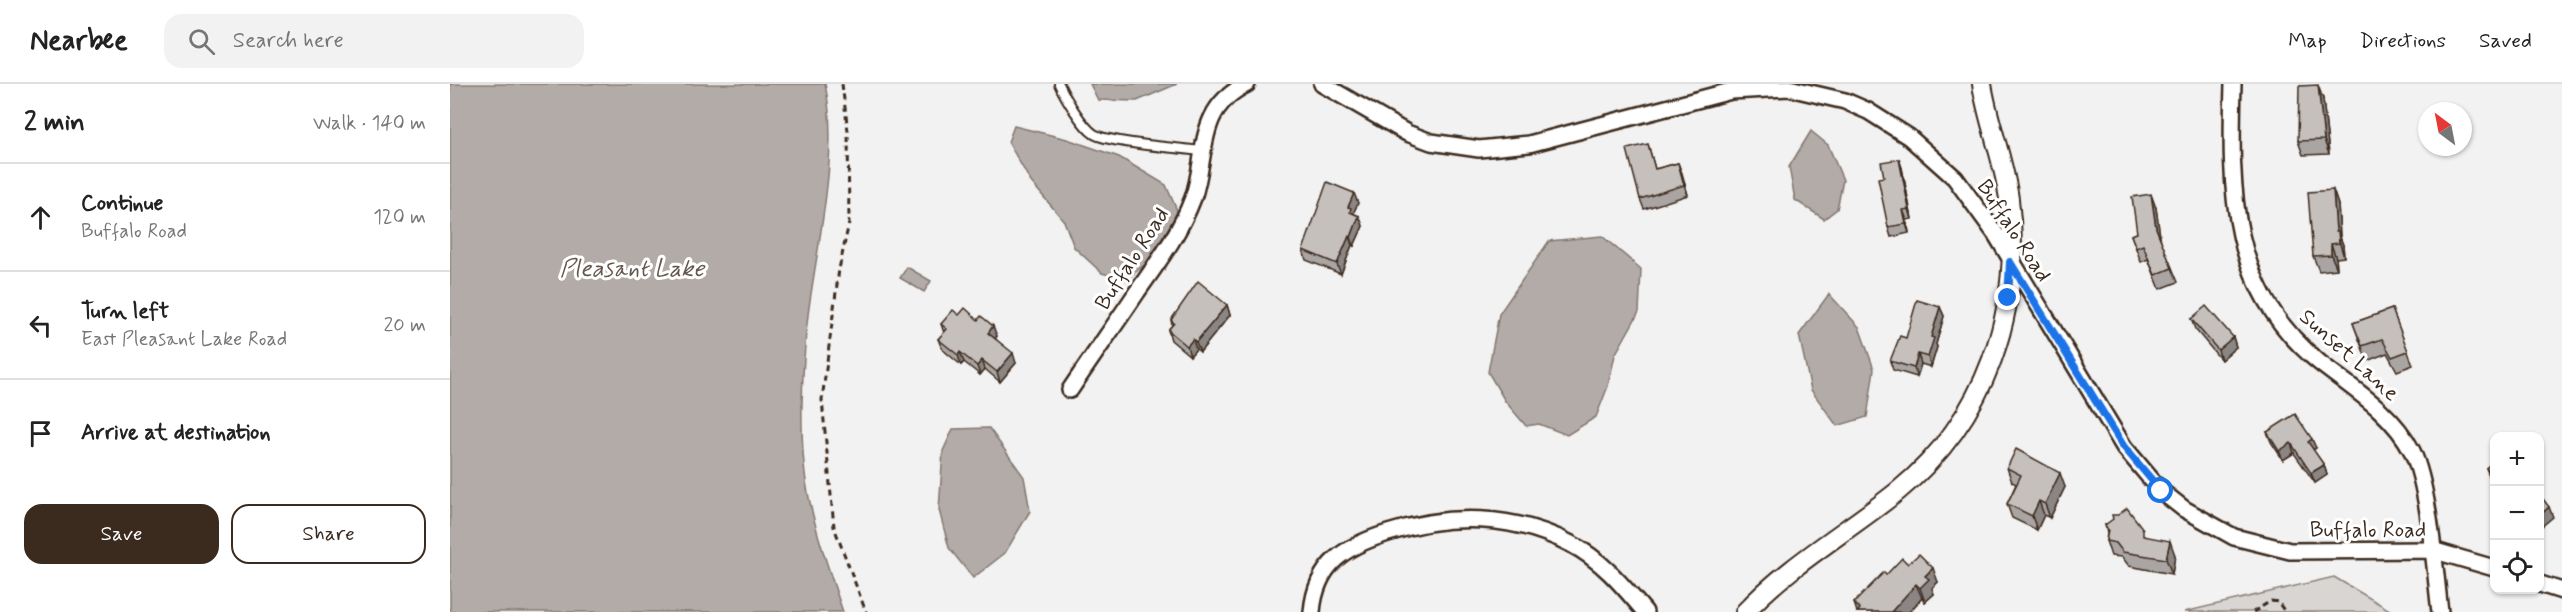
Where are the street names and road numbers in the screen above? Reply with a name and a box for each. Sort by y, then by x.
street label: Buffalo Road [1970,175,2057,288]
street label: Buffalo Road [1089,203,1176,316]
street label: Sunset Lane [2293,303,2405,408]
street label: Buffalo Road [2310,517,2426,545]

